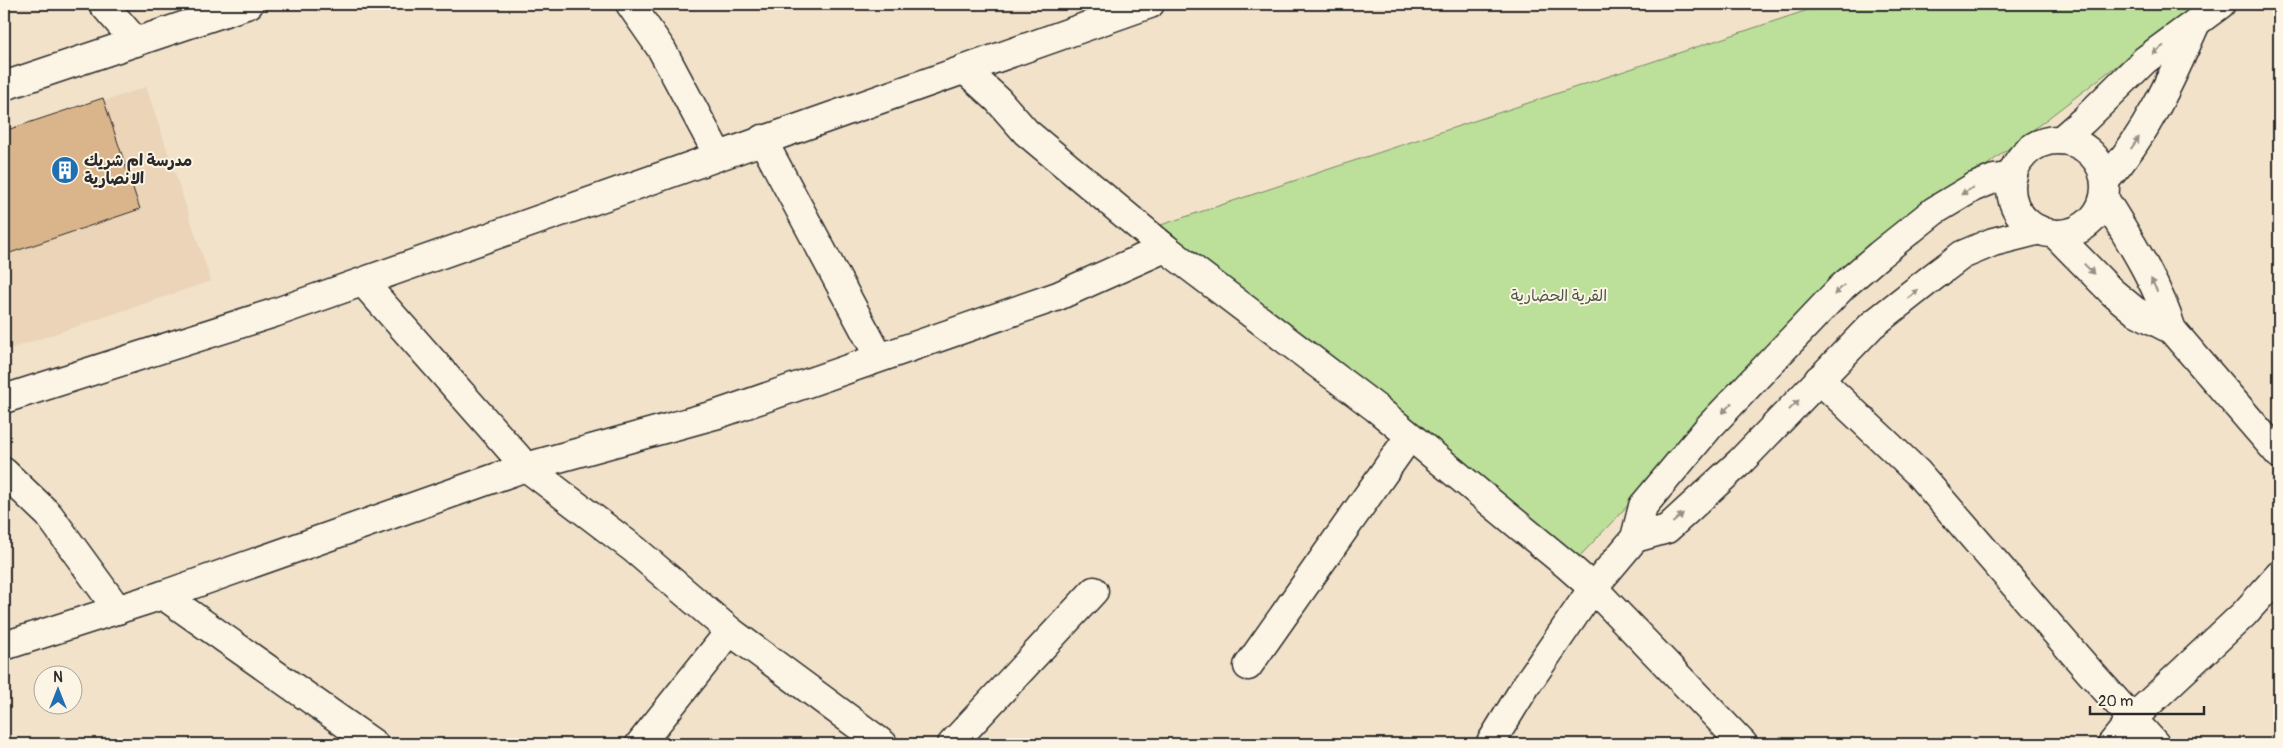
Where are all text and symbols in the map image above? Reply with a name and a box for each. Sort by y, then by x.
one-way arrow [2152,44,2165,55]
one-way arrow [2130,136,2140,150]
place label: مدرسة ام شريك الانصارية [84,151,192,189]
building icon: مدرسة ام شريك الانصارية [50,155,80,185]
one-way arrow [1961,187,1974,196]
one-way arrow [2083,262,2095,274]
one-way arrow [2150,278,2158,292]
one-way arrow [1833,284,1845,296]
park label: القرية الحضارية [1511,286,1607,306]
one-way arrow [1906,288,1918,300]
one-way arrow [1788,399,1800,411]
one-way arrow [1721,401,1733,413]
one-way arrow [1672,512,1684,524]
north arrow [32,666,82,716]
text: N [53,669,63,686]
scale bar [2090,683,2204,715]
text: 20 m [2098,692,2133,711]

